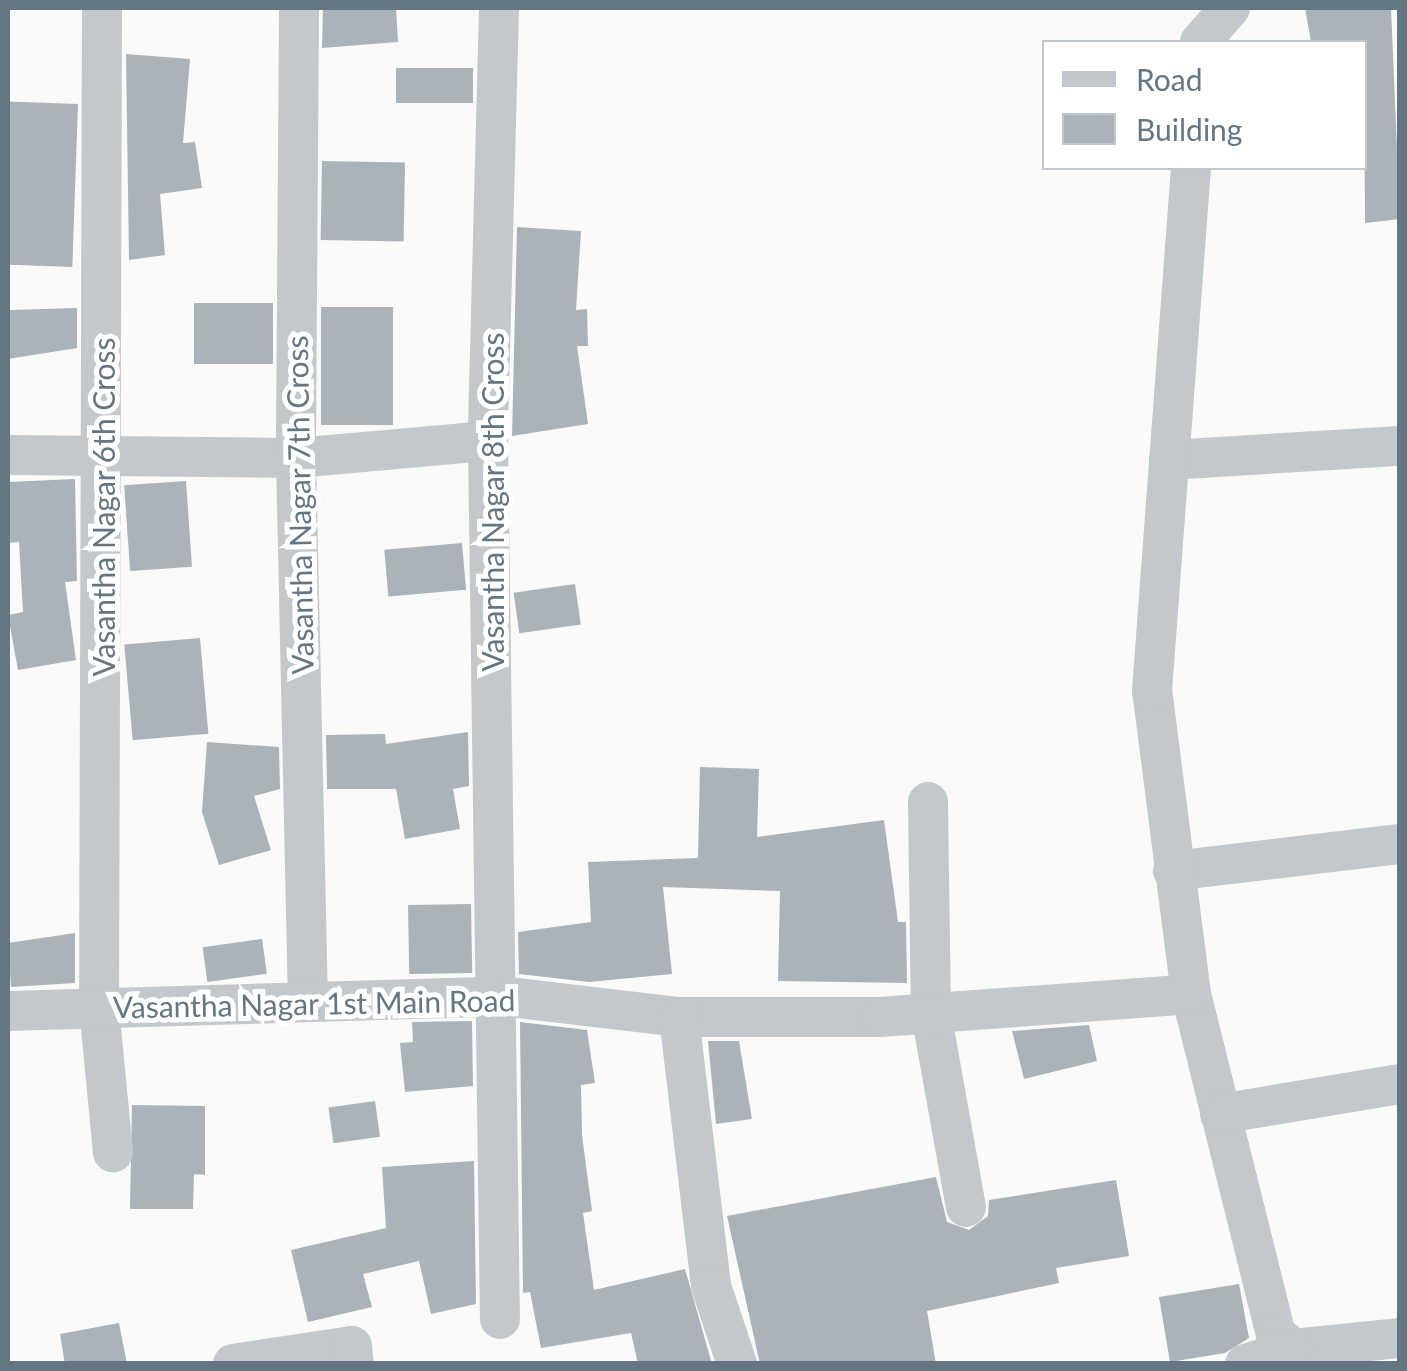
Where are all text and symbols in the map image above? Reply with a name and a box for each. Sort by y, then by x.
legend [1042,40,1367,170]
text: Road [1136,61,1203,97]
text: Building [1136,111,1242,147]
street label: Vasantha Nagar 8th Cross [474,332,510,672]
street label: Vasantha Nagar 7th Cross [278,335,320,675]
street label: Vasantha Nagar 6th Cross [85,337,121,677]
street label: Vasantha Nagar 1st Main Road [112,981,516,1025]

